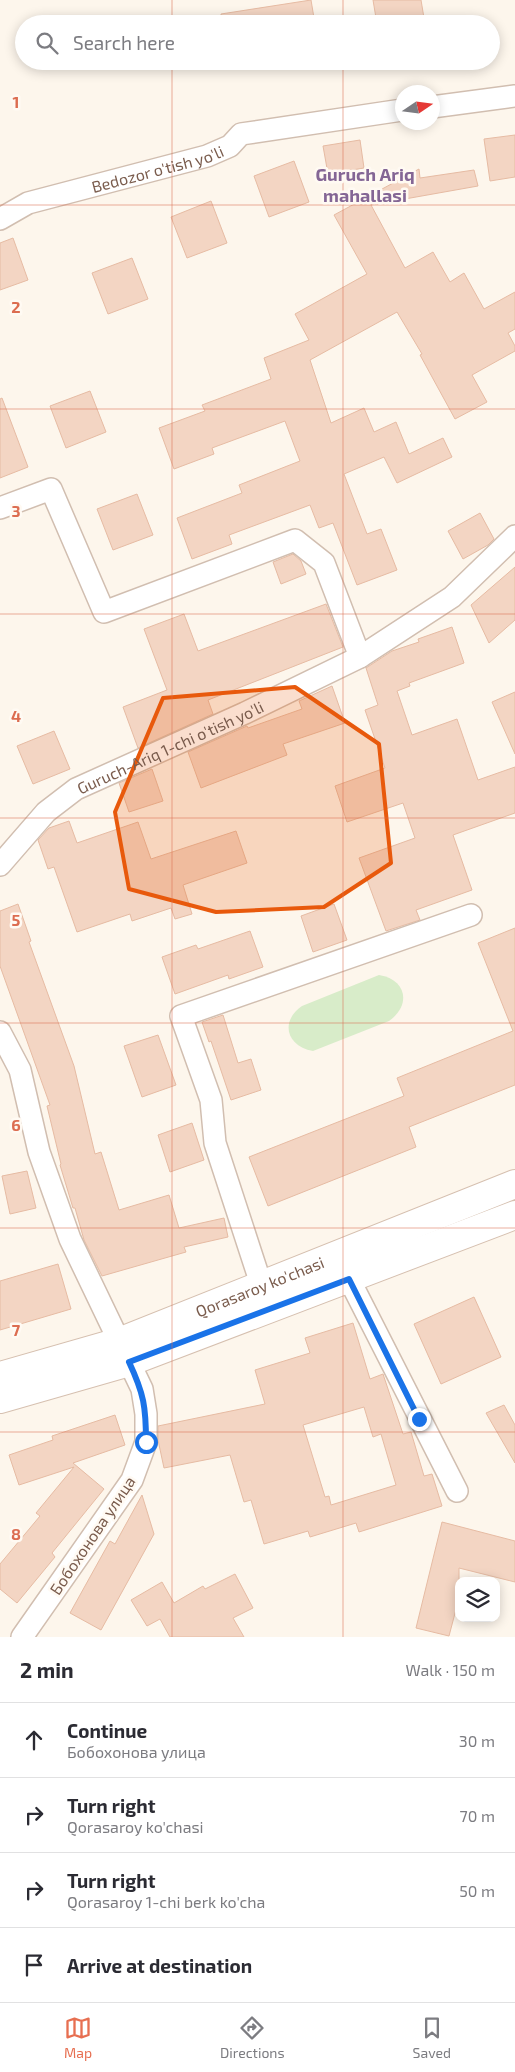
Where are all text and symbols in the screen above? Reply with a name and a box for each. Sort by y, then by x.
search box [15,15,500,70]
icon: search [33,29,61,57]
text: Search here [73,31,175,54]
north arrow [395,85,440,130]
text: 1 [13,92,19,111]
street label: Bedozor o'tish yo'li [89,141,226,195]
district label: Guruch Ariq mahallasi [315,163,415,206]
text: 2 [11,297,21,316]
text: 3 [11,501,21,520]
street label: Guruch-Ariq 1-chi o'tish yo'li [74,696,266,797]
text: 4 [11,706,21,725]
text: 5 [12,910,21,929]
text: 6 [11,1115,21,1134]
street label: Qorasaroy ko'chasi [192,1252,326,1321]
text: 7 [12,1320,21,1339]
route end [408,1408,431,1431]
route start [135,1431,158,1454]
street label: Бобохонова улица [45,1472,139,1598]
text: 8 [11,1524,21,1543]
map controls [455,1577,500,1622]
button: layers [455,1577,500,1622]
text: 2 min [20,1657,74,1682]
text: Walk · 150 m [405,1660,495,1679]
text: Continue [67,1719,147,1742]
icon: ahead [20,1726,48,1754]
text: 30 m [459,1731,495,1750]
text: Бобохонова улица [67,1742,206,1761]
text: Turn right [67,1794,155,1817]
icon: right [20,1801,48,1829]
text: 70 m [460,1806,495,1825]
text: Qorasaroy ko'chasi [67,1817,204,1836]
text: Turn right [67,1869,155,1892]
icon: right [20,1876,48,1904]
text: 50 m [459,1881,495,1900]
text: Qorasaroy 1-chi berk ko'cha [67,1892,265,1911]
icon: arrive [20,1951,48,1979]
text: Arrive at destination [67,1954,252,1977]
tab: Map [64,2014,92,2061]
tab: Directions [220,2014,285,2061]
tab: Saved [413,2014,451,2061]

